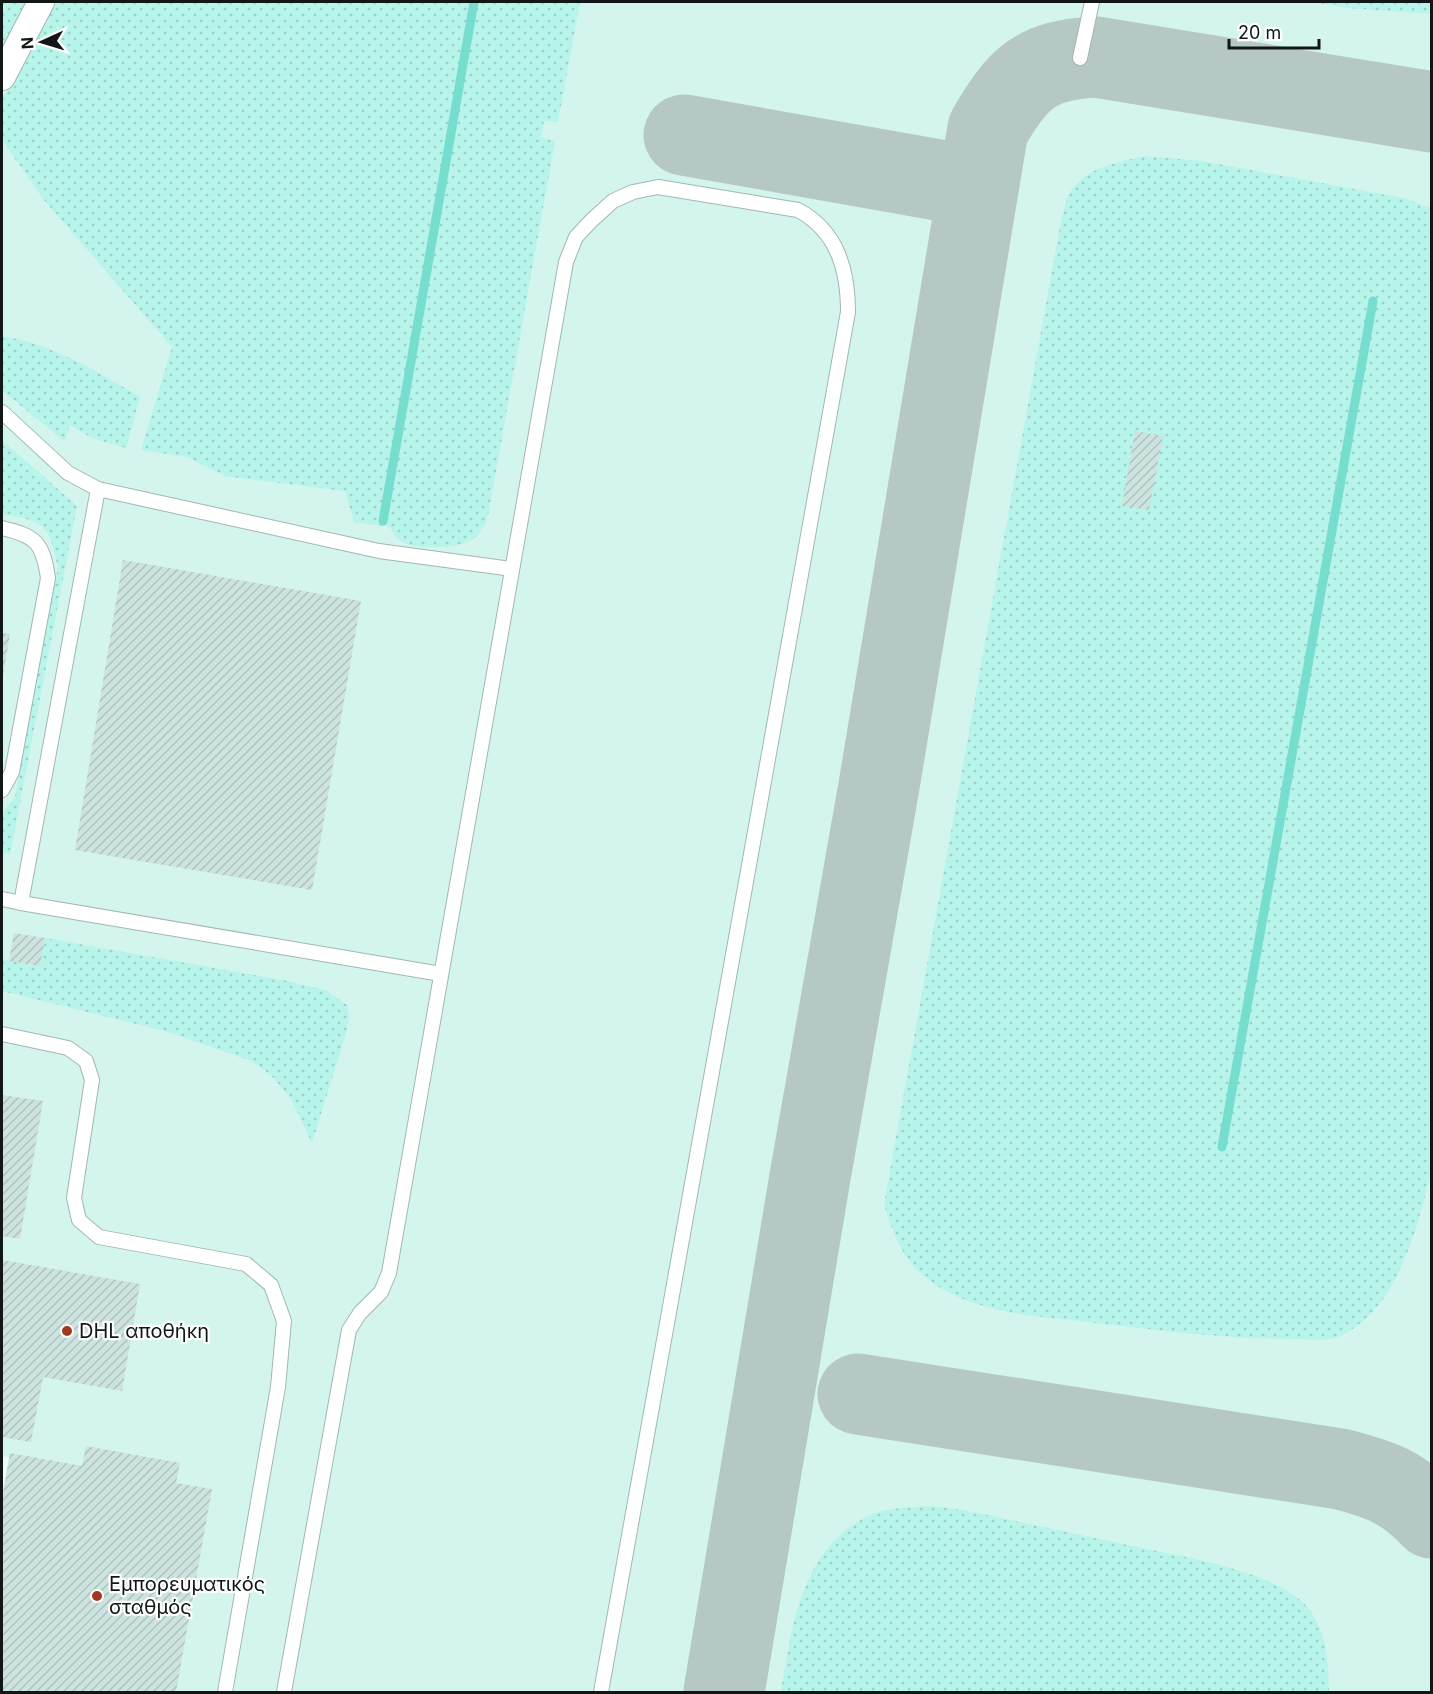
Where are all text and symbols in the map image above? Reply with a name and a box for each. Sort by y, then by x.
north arrow [12,12,72,72]
scale bar [1229,12,1319,50]
text: 20 m [1238,22,1281,43]
text: N [17,36,37,50]
place label: DHL αποθήκη [79,1319,209,1343]
marker: DHL αποθήκη [60,1324,74,1338]
place label: Εμπορευματικός σταθμός [109,1572,265,1619]
marker: Εμπορευματικός σταθμός [90,1589,104,1603]

